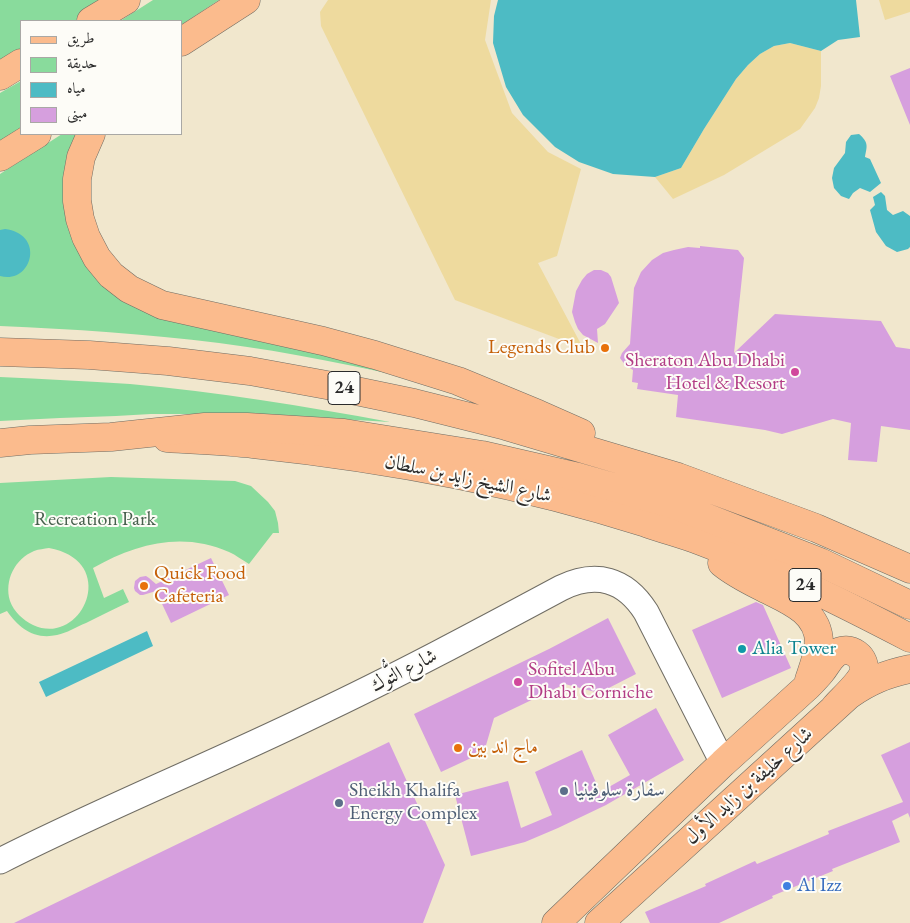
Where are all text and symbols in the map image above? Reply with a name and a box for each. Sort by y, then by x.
legend [20,20,182,135]
text: طريق [67,28,94,47]
text: حديقة [67,53,97,72]
text: مياه [67,78,85,97]
text: مبنى [67,103,87,122]
place label: Legends Club [488,336,595,360]
marker: Legends Club [599,342,611,354]
place label: Sheraton Abu Dhabi Hotel & Resort [625,349,785,396]
marker: Sheraton Abu Dhabi Hotel & Resort [789,366,801,378]
road number: 24 [328,372,360,404]
street label: شارع الشيخ زايد بن سلطان [382,450,554,508]
park label: Recreation Park [34,508,156,532]
place label: Quick Food Cafeteria [154,562,246,609]
road number: 24 [789,568,821,602]
marker: Quick Food Cafeteria [138,580,150,592]
place label: Alia Tower [752,637,836,661]
marker: Alia Tower [736,643,748,655]
street label: شارع التُّوك [367,644,441,698]
place label: Sofitel Abu Dhabi Corniche [528,658,653,705]
marker: Sofitel Abu Dhabi Corniche [512,676,524,688]
street label: شارع خليفة بن زايد الأول [680,722,818,850]
place label: ماج اند بين [468,736,538,760]
marker: ماج اند بين [452,742,464,754]
place label: Sheikh Khalifa Energy Complex [349,779,477,826]
place label: سفارة سلوفينيا [574,779,665,803]
marker: سفارة سلوفينيا [558,785,570,797]
marker: Sheikh Khalifa Energy Complex [333,797,345,809]
place label: Al Izz [797,874,842,898]
marker: Al Izz [781,880,793,892]

